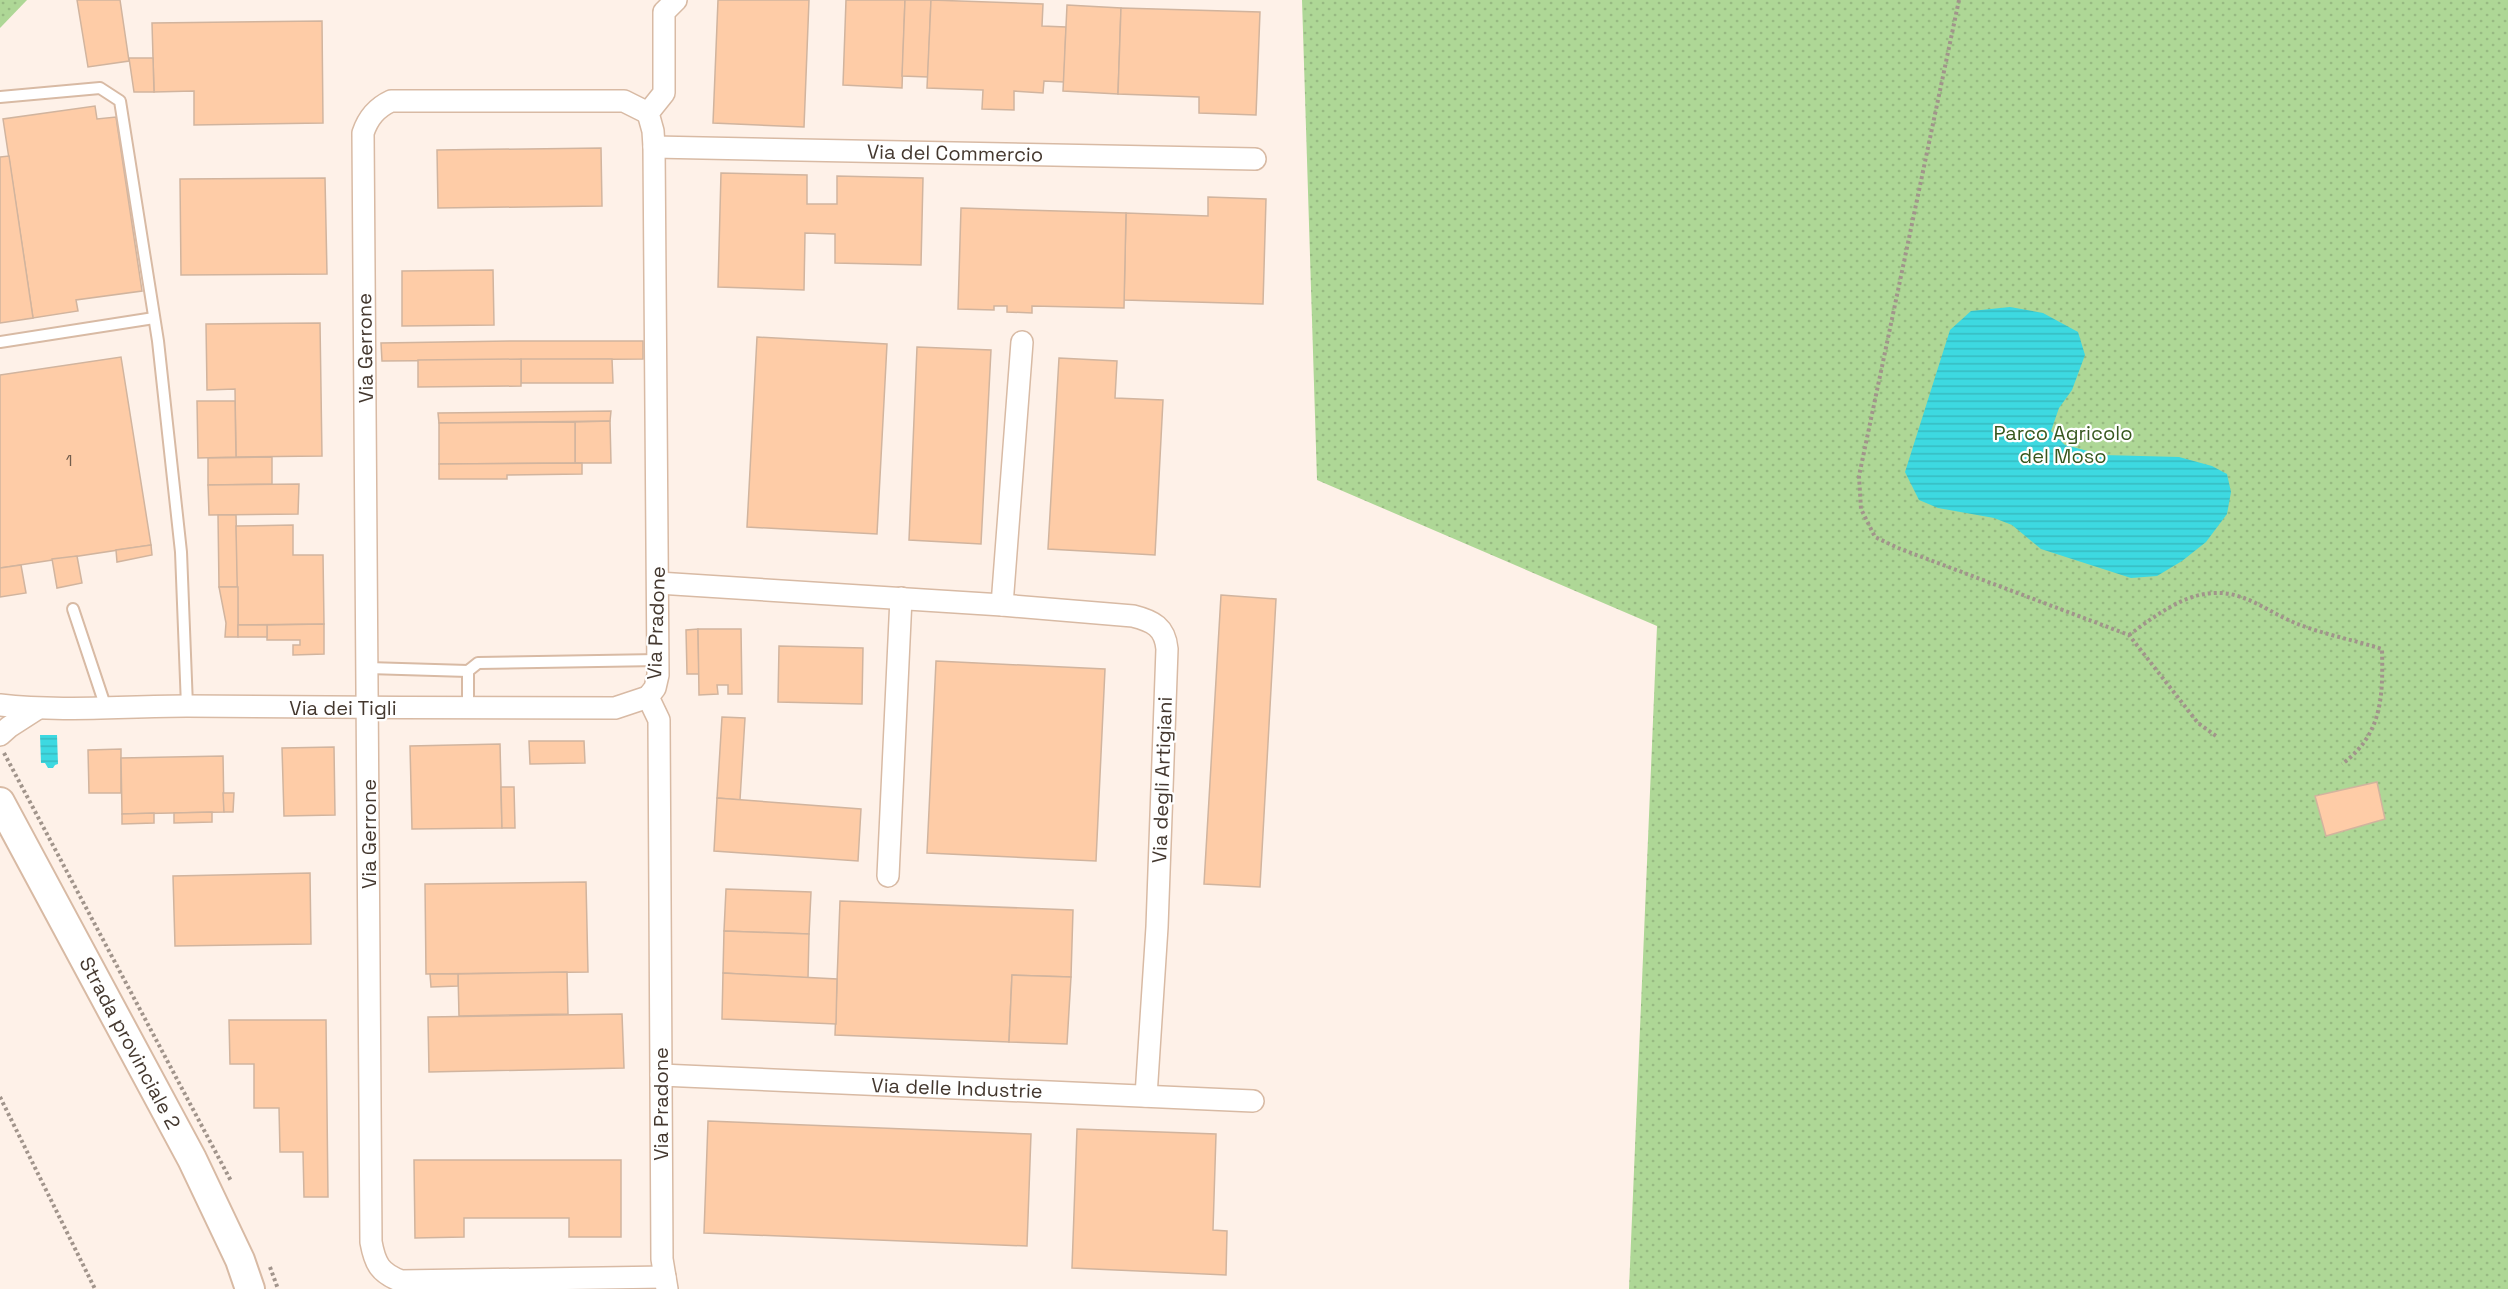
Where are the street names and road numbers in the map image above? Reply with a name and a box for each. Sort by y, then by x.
street label: Via del Commercio [867,138,1043,168]
street label: Via Gerrone [351,293,379,403]
street label: Via Pradone [641,566,671,680]
street label: Via dei Tigli [289,695,397,721]
street label: Via degli Artigiani [1146,696,1178,864]
street label: Via Gerrone [356,779,382,889]
street label: Strada provinciale 2 [74,952,186,1134]
street label: Via Pradone [648,1047,674,1161]
street label: Via delle Industrie [871,1072,1043,1104]

